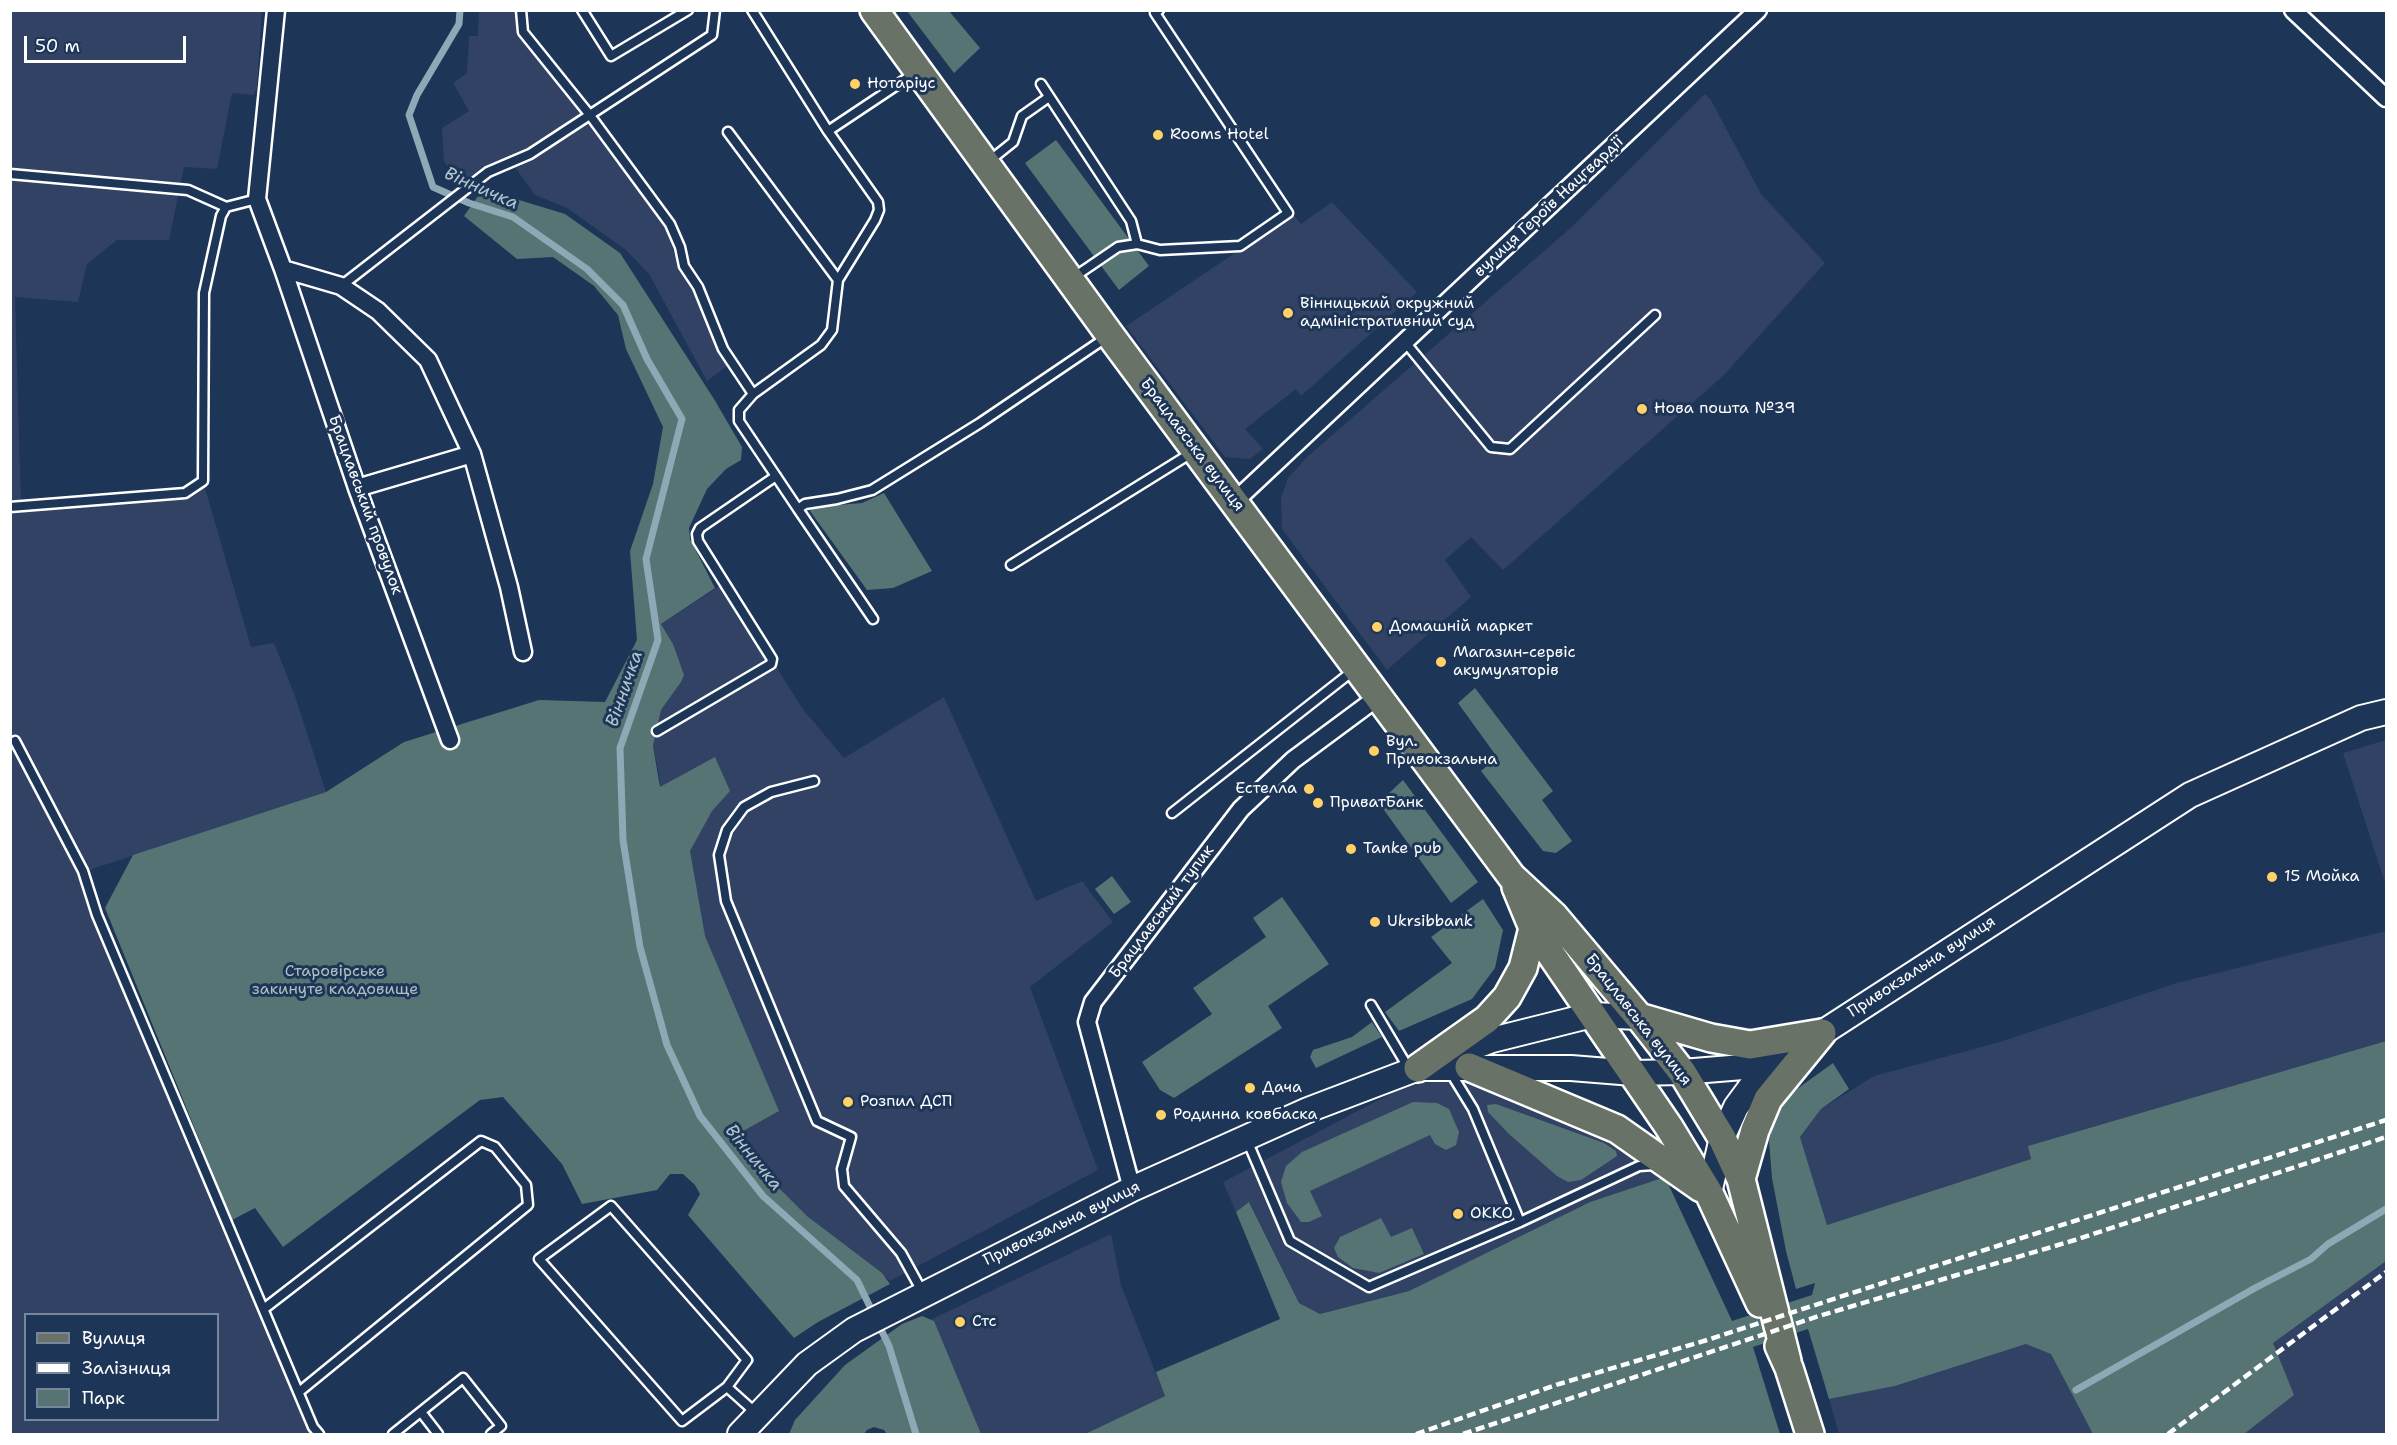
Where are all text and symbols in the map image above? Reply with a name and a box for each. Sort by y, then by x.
scale bar [27,24,189,62]
text: 50 m [35,34,80,58]
place label: Нотаріус [867,74,936,94]
marker: Нотаріус [848,77,862,91]
place label: Rooms Hotel [1170,125,1268,145]
marker: Rooms Hotel [1151,128,1165,142]
street label: вулиця Героїв Нацгвардії [1470,133,1628,281]
water label: Вінничка [441,163,521,215]
place label: Вінницький окружний адміністративний суд [1300,294,1474,332]
marker: Вінницький окружний адміністративний суд [1281,306,1295,320]
street label: Брацлавська вулиця [1136,375,1248,515]
place label: Нова пошта №39 [1654,399,1795,419]
marker: Нова пошта №39 [1635,402,1649,416]
street label: Брацлавський провулок [324,413,406,597]
place label: Домашній маркет [1389,617,1533,637]
marker: Домашній маркет [1370,620,1384,634]
place label: Магазин-сервіс акумуляторів [1453,643,1576,681]
water label: Вінничка [602,648,648,730]
marker: Магазин-сервіс акумуляторів [1434,655,1448,669]
place label: Вул. Привокзальна [1386,732,1497,770]
marker: Вул. Привокзальна [1367,744,1381,758]
place label: Естелла [1235,779,1297,799]
marker: Естелла [1302,782,1316,796]
place label: ПриватБанк [1330,793,1424,813]
marker: ПриватБанк [1311,796,1325,810]
place label: Tanke pub [1363,839,1441,859]
street label: Брацлавський тупик [1105,841,1219,983]
marker: Tanke pub [1344,842,1358,856]
place label: 15 Мойка [2284,867,2359,887]
marker: 15 Мойка [2265,870,2279,884]
place label: Ukrsibbank [1387,912,1473,932]
street label: Привокзальна вулиця [1845,912,1999,1022]
marker: Ukrsibbank [1368,915,1382,929]
street label: Брацлавська вулиця [1581,950,1695,1090]
park label: Старовірське закинуте кладовище [252,962,418,1000]
place label: Дача [1262,1078,1302,1098]
marker: Дача [1243,1081,1257,1095]
place label: Розпил ДСП [860,1092,952,1112]
marker: Розпил ДСП [841,1095,855,1109]
place label: Родинна ковбаска [1173,1105,1317,1125]
marker: Родинна ковбаска [1154,1108,1168,1122]
water label: Вінничка [720,1121,786,1195]
street label: Привокзальна вулиця [980,1178,1144,1270]
place label: ОККО [1470,1204,1513,1224]
marker: ОККО [1451,1207,1465,1221]
place label: Стс [972,1312,997,1332]
legend [24,1313,219,1421]
marker: Стс [953,1315,967,1329]
text: Вулиця [82,1326,146,1350]
text: Залізниця [82,1356,171,1380]
text: Парк [82,1386,125,1410]

